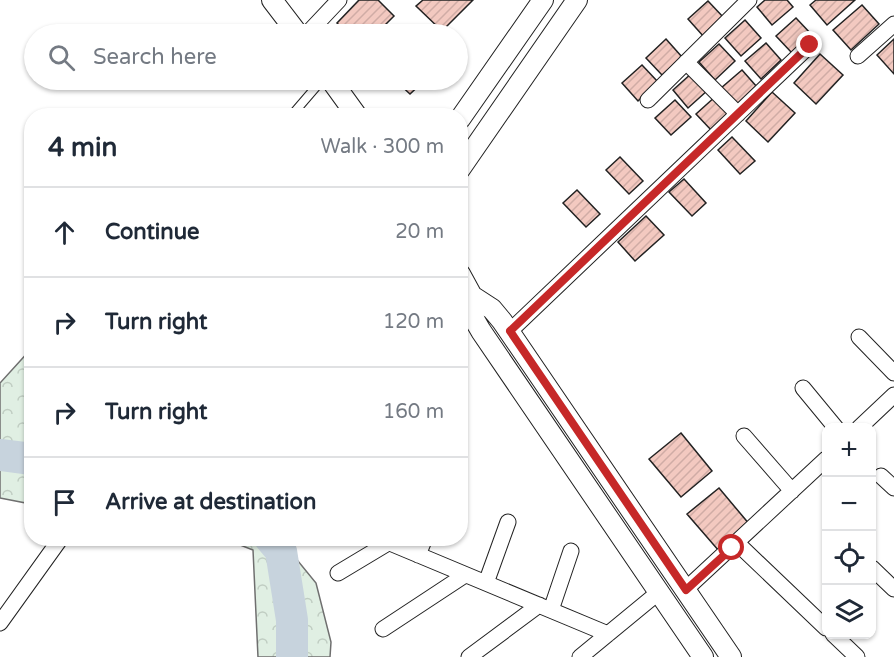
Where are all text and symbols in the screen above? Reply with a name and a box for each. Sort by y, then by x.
search box [24,24,468,90]
route end [796,31,822,57]
icon: search [45,41,78,74]
text: Search here [93,44,217,70]
text: 4 min [48,132,117,163]
text: Walk · 300 m [321,135,444,159]
icon: ahead [48,216,81,249]
text: Continue [105,219,200,245]
text: 20 m [395,220,444,244]
icon: right [48,306,81,339]
text: Turn right [105,309,207,335]
text: 120 m [383,310,444,334]
icon: right [48,396,81,429]
text: Turn right [105,399,207,425]
text: 160 m [383,400,444,424]
map controls [822,423,876,639]
button: + [822,423,876,477]
button: − [822,477,876,531]
icon: arrive [48,486,81,519]
text: Arrive at destination [105,489,316,515]
button: locate [822,531,876,585]
route start [718,534,744,560]
button: layers [822,585,876,639]

